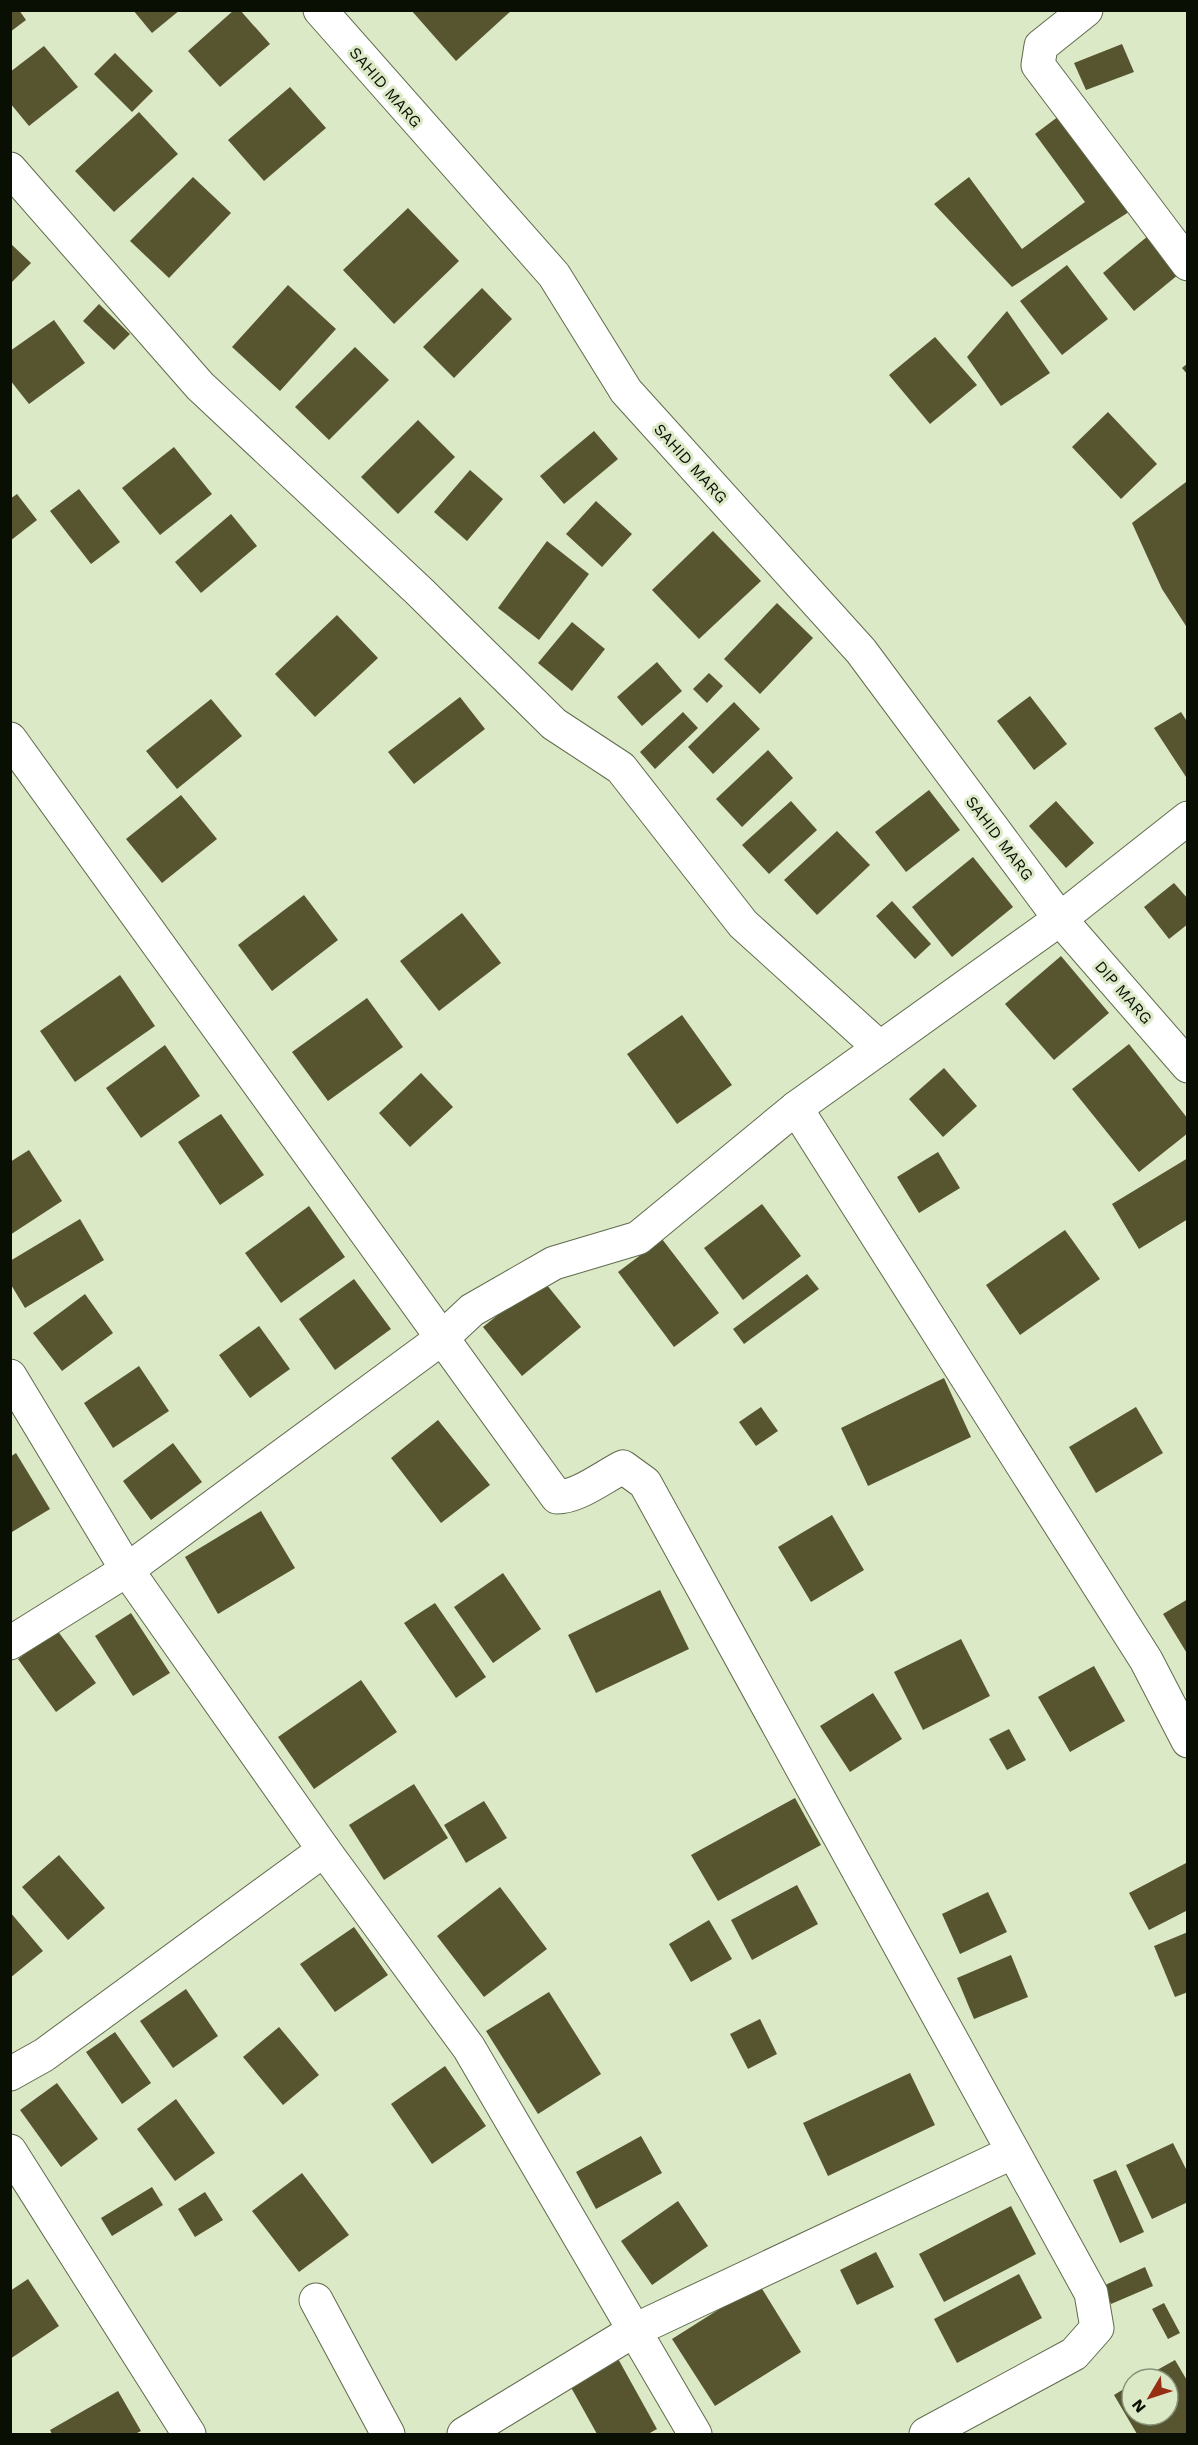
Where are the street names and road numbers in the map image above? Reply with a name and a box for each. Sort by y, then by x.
street label: SAHID MARG [345,43,426,131]
street label: SAHID MARG [650,420,731,507]
street label: SAHID MARG [962,792,1037,884]
street label: DIP MARG [1091,957,1156,1028]

